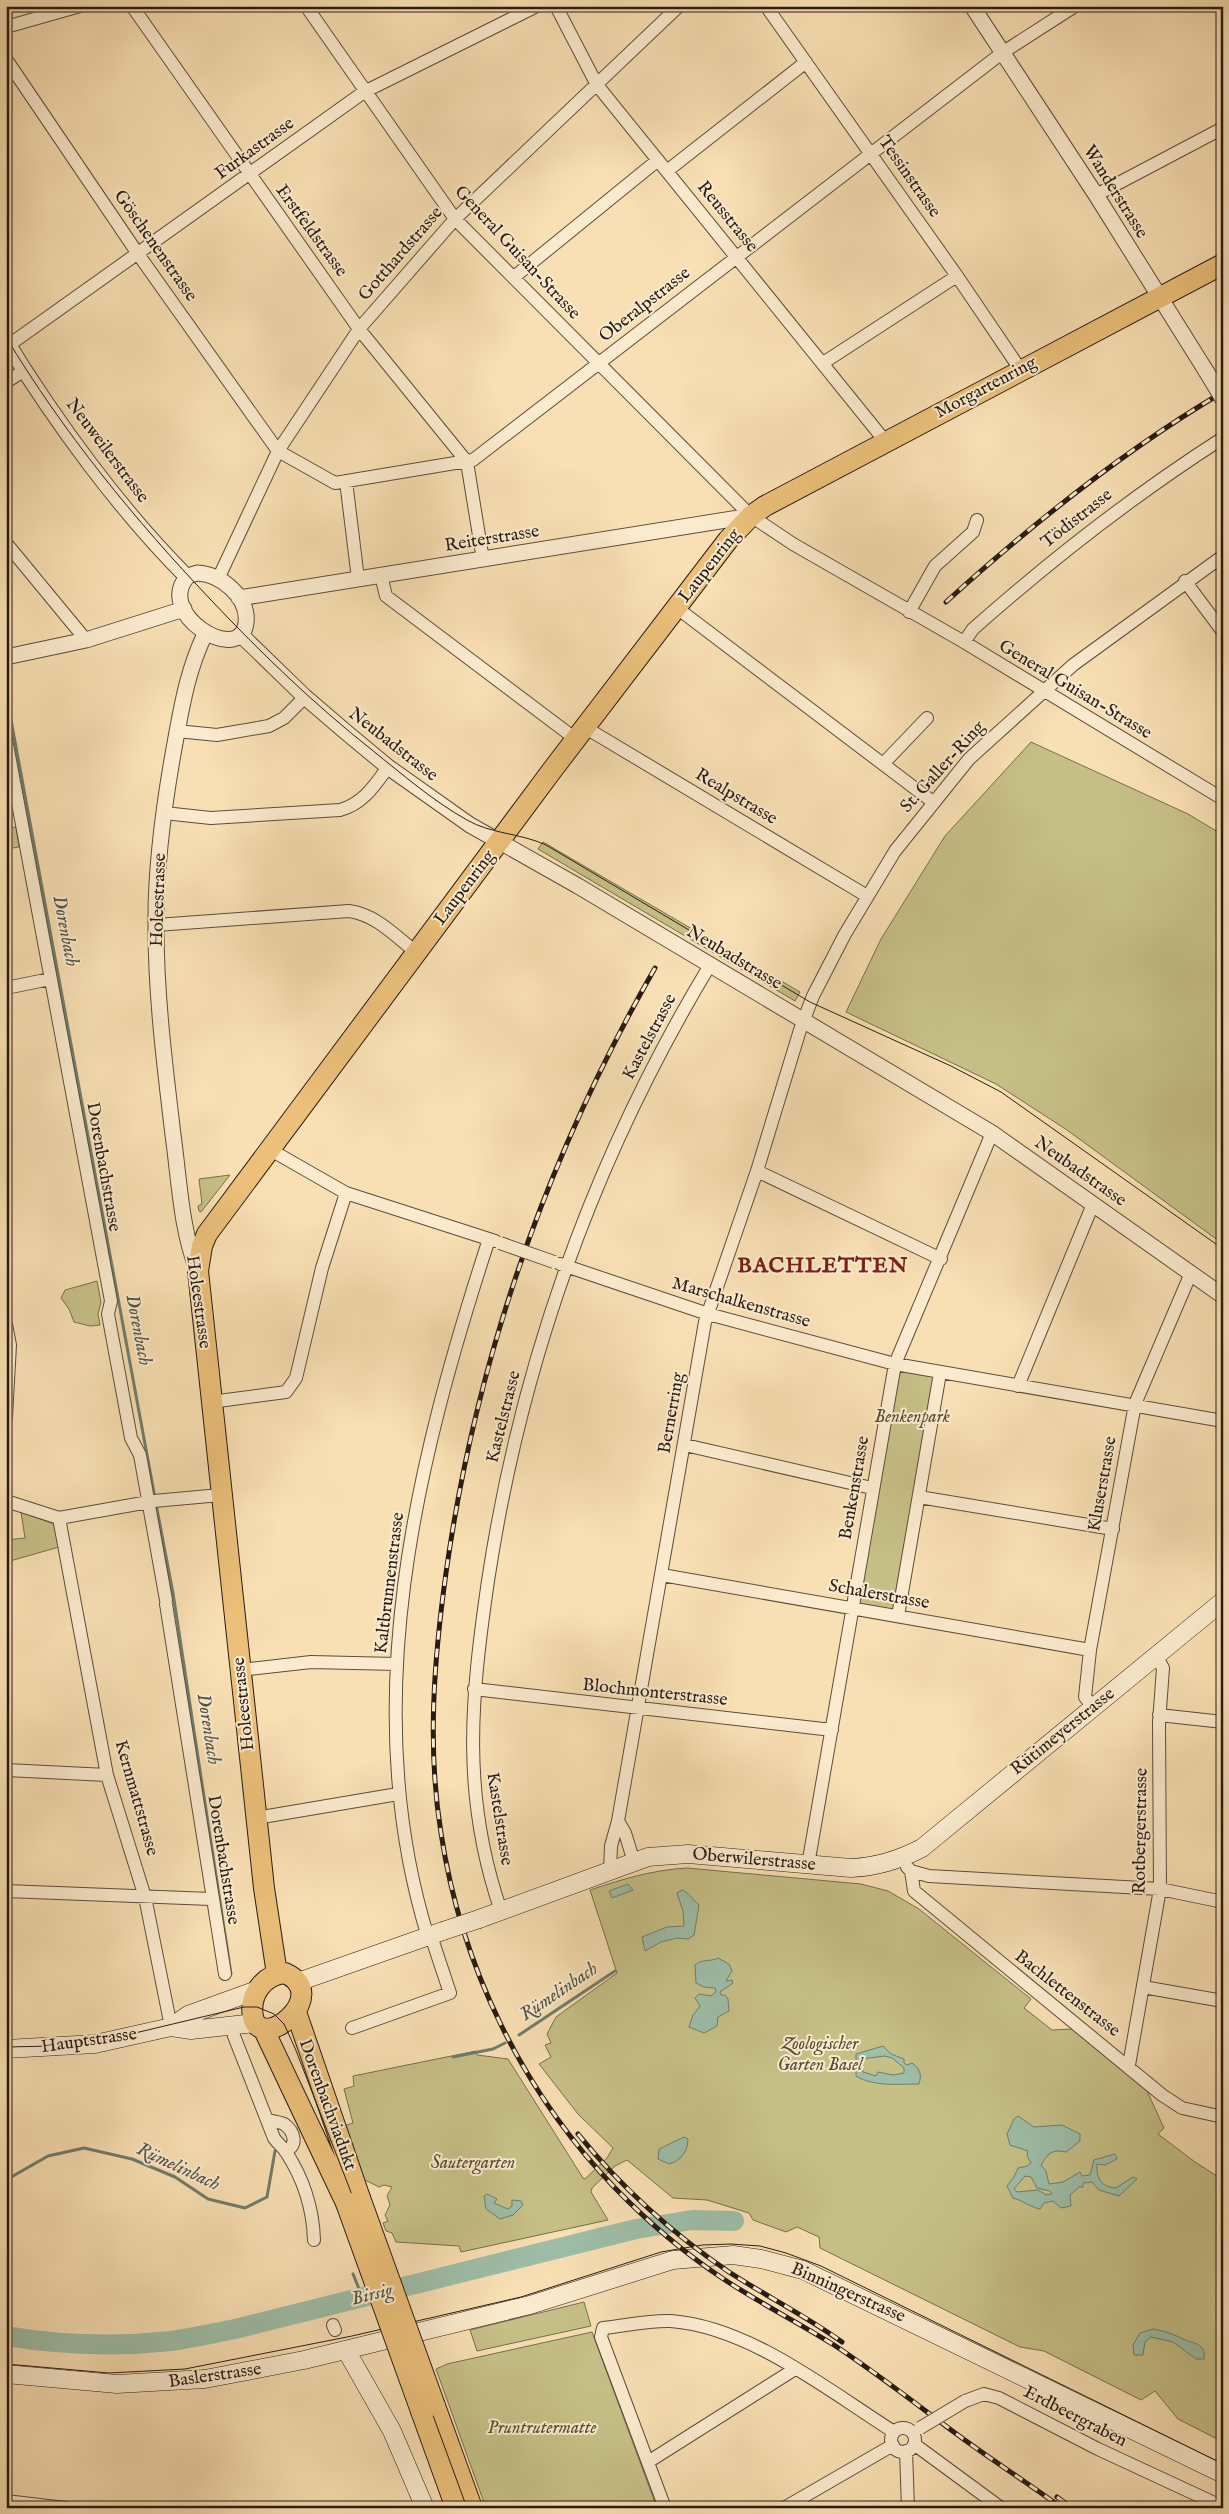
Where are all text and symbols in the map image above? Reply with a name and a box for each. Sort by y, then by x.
street label: Furkastrasse [211,113,299,185]
street label: Tessinstrasse [872,132,946,222]
street label: Wanderstrasse [1077,141,1153,243]
street label: Reusstrasse [691,177,763,257]
street label: Erstfeldstrasse [270,180,352,282]
street label: General Guisan-Strasse [449,181,585,325]
street label: Göschenenstrasse [108,186,202,306]
street label: Gotthardstrasse [354,202,448,306]
street label: Oberalpstrasse [595,262,695,348]
street label: Morgartenring [931,351,1041,424]
street label: Neuweilerstrasse [60,394,154,508]
street label: Tödistrasse [1037,484,1117,554]
street label: Reiterstrasse [443,520,541,558]
street label: Laupenring [674,524,746,608]
street label: General Guisan-Strasse [994,635,1156,745]
street label: Neubadstrasse [344,703,442,787]
street label: St. Galler-Ring [896,716,991,818]
street label: Realpstrasse [691,763,781,831]
street label: Laupenring [429,846,501,930]
street label: Holeestrasse [146,853,172,947]
water label: Dorenbach [46,894,84,968]
street label: Neubadstrasse [682,920,786,996]
street label: Kastelstrasse [618,990,682,1084]
street label: Dorenbachstrasse [80,1100,126,1234]
street label: Neubadstrasse [1029,1132,1131,1212]
district label: BACHLETTEN [737,1252,909,1280]
street label: Holeestrasse [180,1254,216,1350]
street label: Marschalkenstrasse [669,1272,813,1334]
water label: Dorenbach [119,1293,157,1367]
street label: Kastelstrasse [481,1368,527,1466]
street label: Bernerring [654,1370,690,1455]
park label: Benkenpark [874,1406,950,1429]
street label: Benkenstrasse [835,1434,875,1542]
street label: Kluserstrasse [1083,1435,1123,1533]
street label: Kaltbrunnenstrasse [370,1511,410,1655]
street label: Schalerstrasse [827,1575,931,1615]
street label: Holeestrasse [228,1656,260,1752]
street label: Blochmonterstrasse [581,1674,729,1712]
street label: Rütimeyerstrasse [1006,1683,1120,1781]
water label: Dorenbach [191,1692,225,1766]
street label: Kernmattstrasse [108,1737,164,1859]
street label: Rotbergerstrasse [1128,1768,1154,1894]
street label: Kastelstrasse [480,1771,518,1867]
street label: Dorenbachstrasse [201,1793,245,1927]
street label: Oberwilerstrasse [691,1843,817,1877]
street label: Bachlettenstrasse [1009,1945,1125,2043]
water label: Rümelinbach [515,1957,603,2027]
street label: Hauptstrasse [40,2023,138,2059]
park label: Zoologischer Garten Basel [778,2033,864,2077]
street label: Dorenbachviadukt [293,2036,361,2174]
water label: Rümelinbach [133,2137,223,2197]
park label: Sautergarten [431,2152,515,2175]
street label: Binningerstrasse [787,2258,909,2328]
water label: Birsig [349,2278,396,2312]
street label: Baslerstrasse [167,2358,263,2394]
street label: Erdbeergraben [1019,2381,1131,2453]
park label: Pruntrutermatte [487,2417,597,2440]

